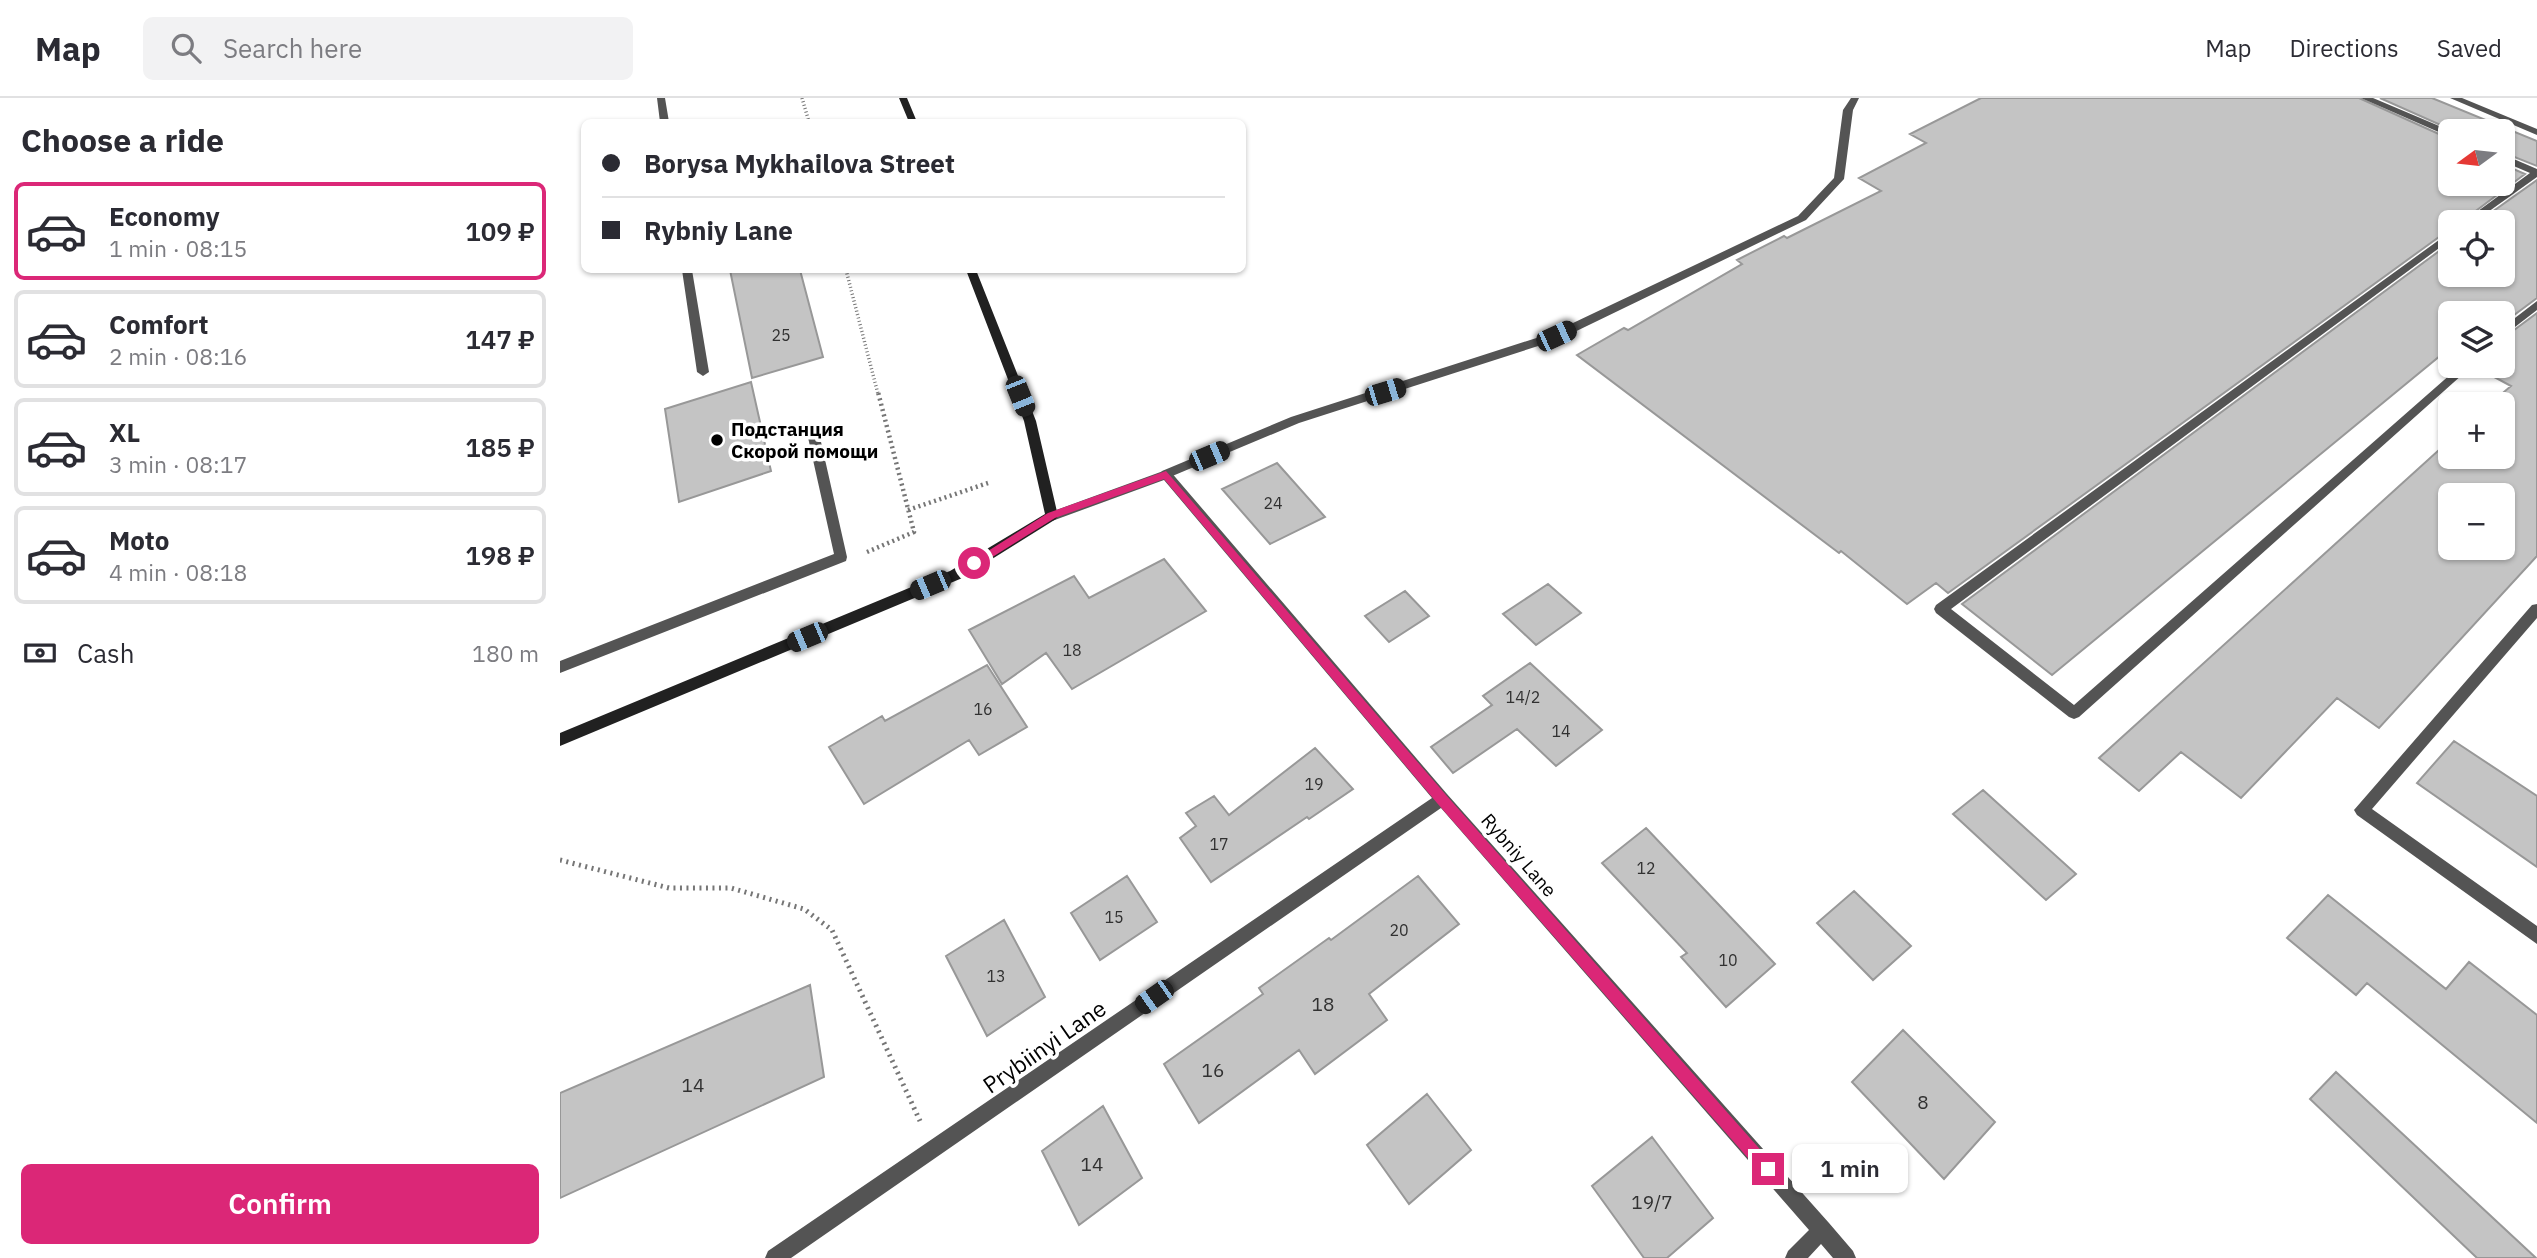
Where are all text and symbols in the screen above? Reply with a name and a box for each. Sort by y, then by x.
search box [143,17,633,80]
text: Map [35,27,101,70]
icon: search [167,29,205,67]
text: Search here [223,31,362,65]
text: Map [2205,32,2251,64]
text: Directions [2289,32,2399,64]
text: Saved [2437,32,2502,64]
text: Choose a ride [21,119,224,161]
north arrow [2438,119,2515,196]
map controls [2438,119,2515,560]
text: Borysa Mykhailova Street [644,146,955,180]
text: Economy [109,199,220,233]
icon: car [25,200,88,263]
button: locate [2438,210,2515,287]
text: Rybniy Lane [644,213,793,247]
text: 109 ₽ [465,214,535,248]
text: 1 min · 08:15 [109,233,247,263]
button: layers [2438,301,2515,378]
text: Comfort [109,307,208,341]
icon: car [25,308,88,371]
car [1533,318,1580,354]
text: 147 ₽ [465,322,535,356]
house number: 25 [771,325,791,345]
text: 2 min · 08:16 [109,341,247,371]
car [1003,373,1038,419]
car [1362,376,1409,408]
button: + [2438,392,2515,469]
text: XL [109,415,140,449]
icon: car [25,416,88,479]
place label: Подстанция Скорой помощи [731,417,878,463]
text: 185 ₽ [465,430,535,464]
marker: Подстанция Скорой помощи [709,432,725,448]
car [1186,438,1233,474]
text: 3 min · 08:17 [109,449,247,479]
button: − [2438,483,2515,560]
house number: 24 [1263,493,1283,513]
text: Moto [109,523,169,557]
icon: car [25,524,88,587]
text: 198 ₽ [465,538,535,572]
route start [958,547,990,579]
text: 4 min · 08:18 [109,557,247,587]
car [907,567,954,603]
car [784,619,831,655]
icon: cash [21,634,59,672]
text: Cash [77,636,134,670]
text: 180 m [472,638,539,668]
house number: 18 [1062,640,1082,660]
house number: 14/2 [1506,687,1540,707]
house number: 16 [973,699,993,719]
house number: 14 [1551,721,1571,741]
house number: 19 [1304,774,1324,794]
street label: Rybniy Lane [1476,808,1562,902]
house number: 17 [1209,834,1229,854]
house number: 12 [1636,858,1656,878]
house number: 15 [1104,907,1124,927]
house number: 20 [1389,920,1409,940]
house number: 10 [1718,950,1738,970]
house number: 13 [986,966,1006,986]
car [1131,976,1178,1018]
street label: Prybiinyi Lane [977,992,1111,1100]
house number: 18 [1312,992,1334,1016]
house number: 16 [1202,1058,1224,1082]
house number: 14 [682,1073,704,1097]
house number: 8 [1917,1090,1929,1114]
callout: 1 min [1792,1144,1908,1194]
house number: 14 [1081,1152,1103,1176]
route end [1752,1153,1784,1185]
text: 1 min [1820,1153,1880,1183]
button: Confirm [21,1164,539,1244]
house number: 19/7 [1631,1190,1673,1214]

